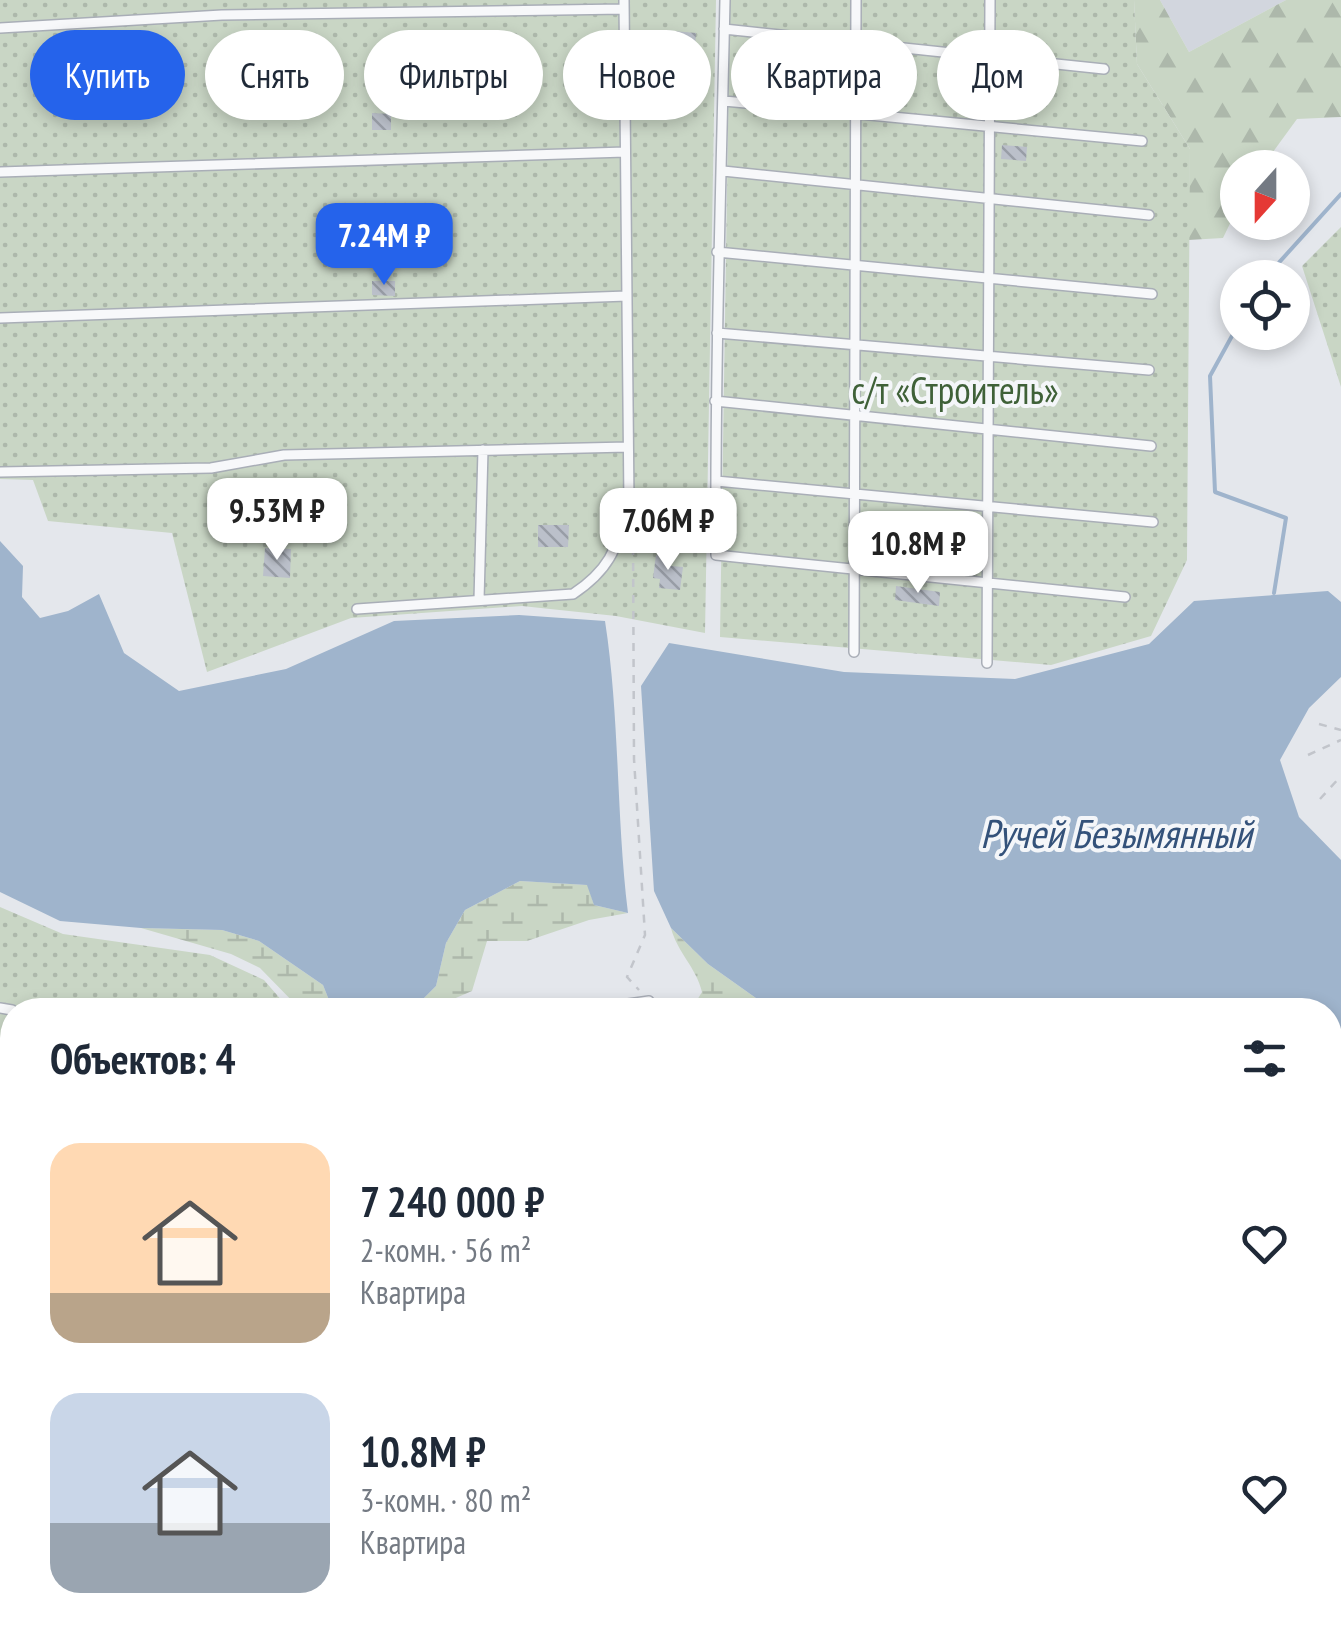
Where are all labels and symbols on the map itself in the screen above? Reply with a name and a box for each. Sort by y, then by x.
north arrow [1220,150,1310,240]
pin: 7.24M ₽ [292,203,476,288]
park label: с/т «Строитель» [851,365,1059,414]
pin: 9.53M ₽ [185,478,369,563]
pin: 7.06M ₽ [576,488,760,573]
pin: 10.8M ₽ [826,511,1010,596]
water label: Ручей Безымянный [980,807,1255,859]

